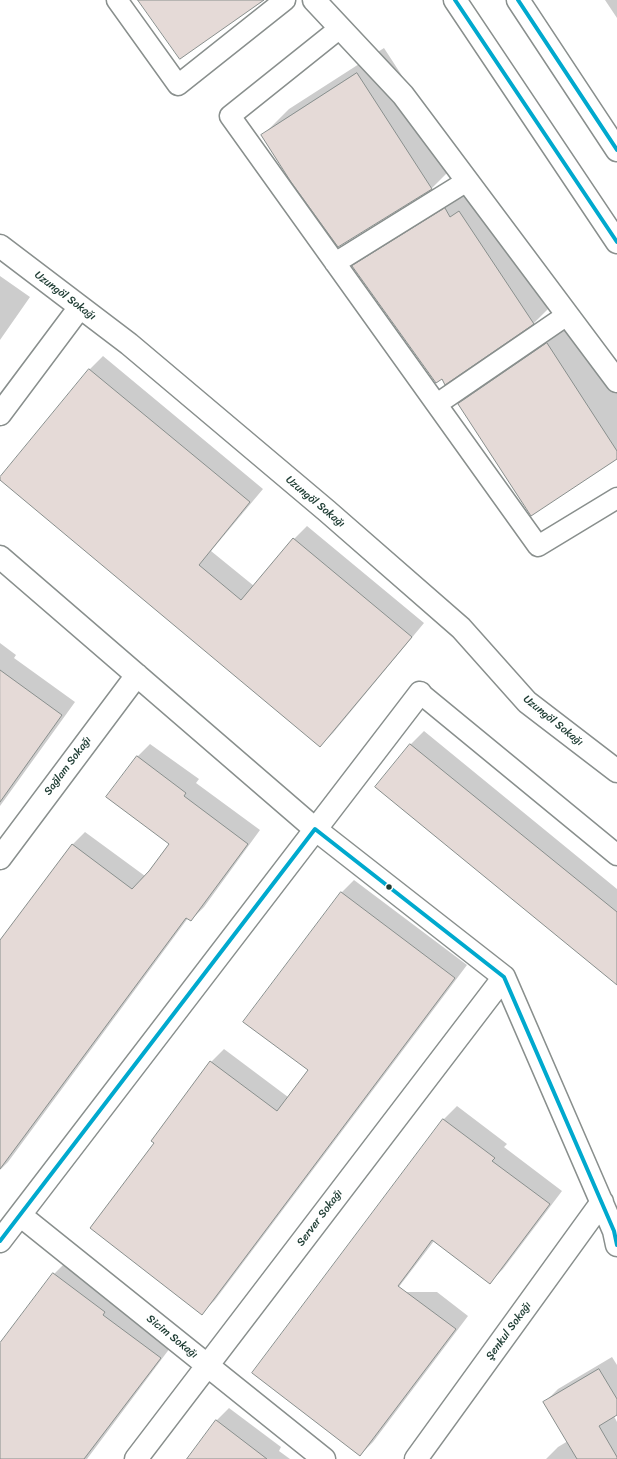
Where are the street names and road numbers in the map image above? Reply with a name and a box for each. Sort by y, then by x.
street label: Uzungöl Sokağı [32,269,98,323]
street label: Uzungöl Sokağı [283,473,347,531]
street label: Uzungöl Sokağı [520,693,586,749]
street label: Sağlam Sokağı [42,734,94,798]
street label: Server Sokağı [294,1187,346,1249]
street label: Şenkul Sokağı [483,1299,535,1363]
street label: Sicim Sokağı [144,1312,200,1362]

